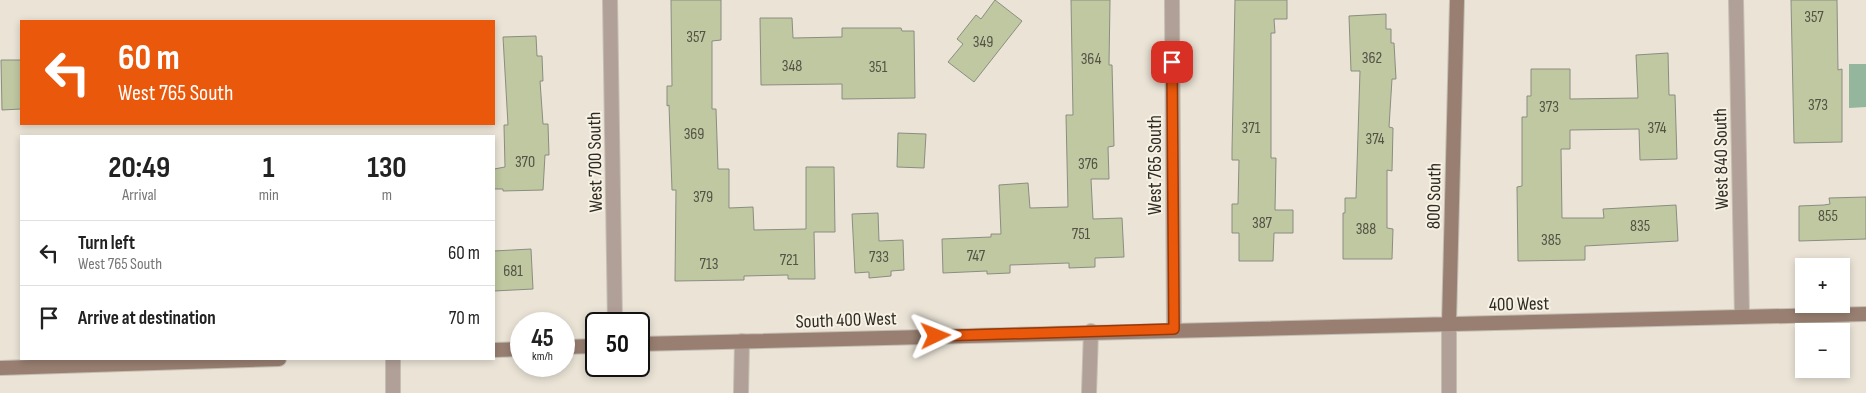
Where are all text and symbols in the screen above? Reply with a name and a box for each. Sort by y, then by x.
house number: 357 [1804,8,1824,27]
house number: 357 [686,28,706,47]
house number: 349 [973,33,993,52]
text: 60 m [118,37,180,80]
icon: left [35,40,100,105]
pin [1151,41,1193,83]
icon: arrive [1158,48,1186,76]
house number: 362 [1362,49,1382,68]
house number: 364 [1081,50,1102,69]
house number: 348 [782,57,802,76]
house number: 351 [869,58,888,77]
text: West 765 South [118,80,234,107]
house number: 373 [1808,96,1828,115]
house number: 373 [1539,98,1559,117]
street label: West 840 South [1709,108,1734,210]
street label: West 700 South [583,111,608,213]
street label: West 765 South [1144,115,1167,215]
house number: 371 [1242,119,1261,138]
house number: 374 [1648,119,1667,138]
house number: 369 [684,125,704,144]
house number: 374 [1366,130,1385,149]
text: 20:49 [108,150,170,186]
text: 1 [263,150,275,186]
text: 130 [367,150,407,186]
house number: 370 [515,153,535,172]
house number: 376 [1078,155,1098,174]
street label: 800 South [1422,163,1447,229]
text: Arrival [122,186,157,205]
text: min [259,186,279,205]
text: m [382,186,392,205]
house number: 379 [693,188,713,207]
house number: 855 [1818,207,1838,226]
house number: 387 [1252,214,1273,233]
house number: 835 [1630,217,1650,236]
house number: 388 [1356,220,1376,239]
house number: 751 [1072,225,1091,244]
house number: 385 [1541,231,1561,250]
text: Turn left [78,232,135,255]
icon: left [35,239,63,267]
text: 60 m [448,242,480,265]
house number: 747 [967,247,986,266]
house number: 733 [869,248,889,267]
house number: 721 [780,251,799,270]
text: West 765 South [78,255,162,274]
house number: 713 [700,255,718,274]
map controls [1795,258,1850,378]
button: + [1795,258,1850,313]
house number: 681 [503,262,523,281]
street label: 400 West [1489,292,1550,317]
icon: arrive [35,304,63,332]
text: Arrive at destination [78,307,216,330]
text: 70 m [449,307,480,330]
street label: South 400 West [795,307,897,334]
position arrow [909,309,961,361]
speed limit sign: 50 [585,312,650,377]
text: 45 [531,323,554,354]
button: − [1795,323,1850,378]
text: km/h [532,349,553,364]

